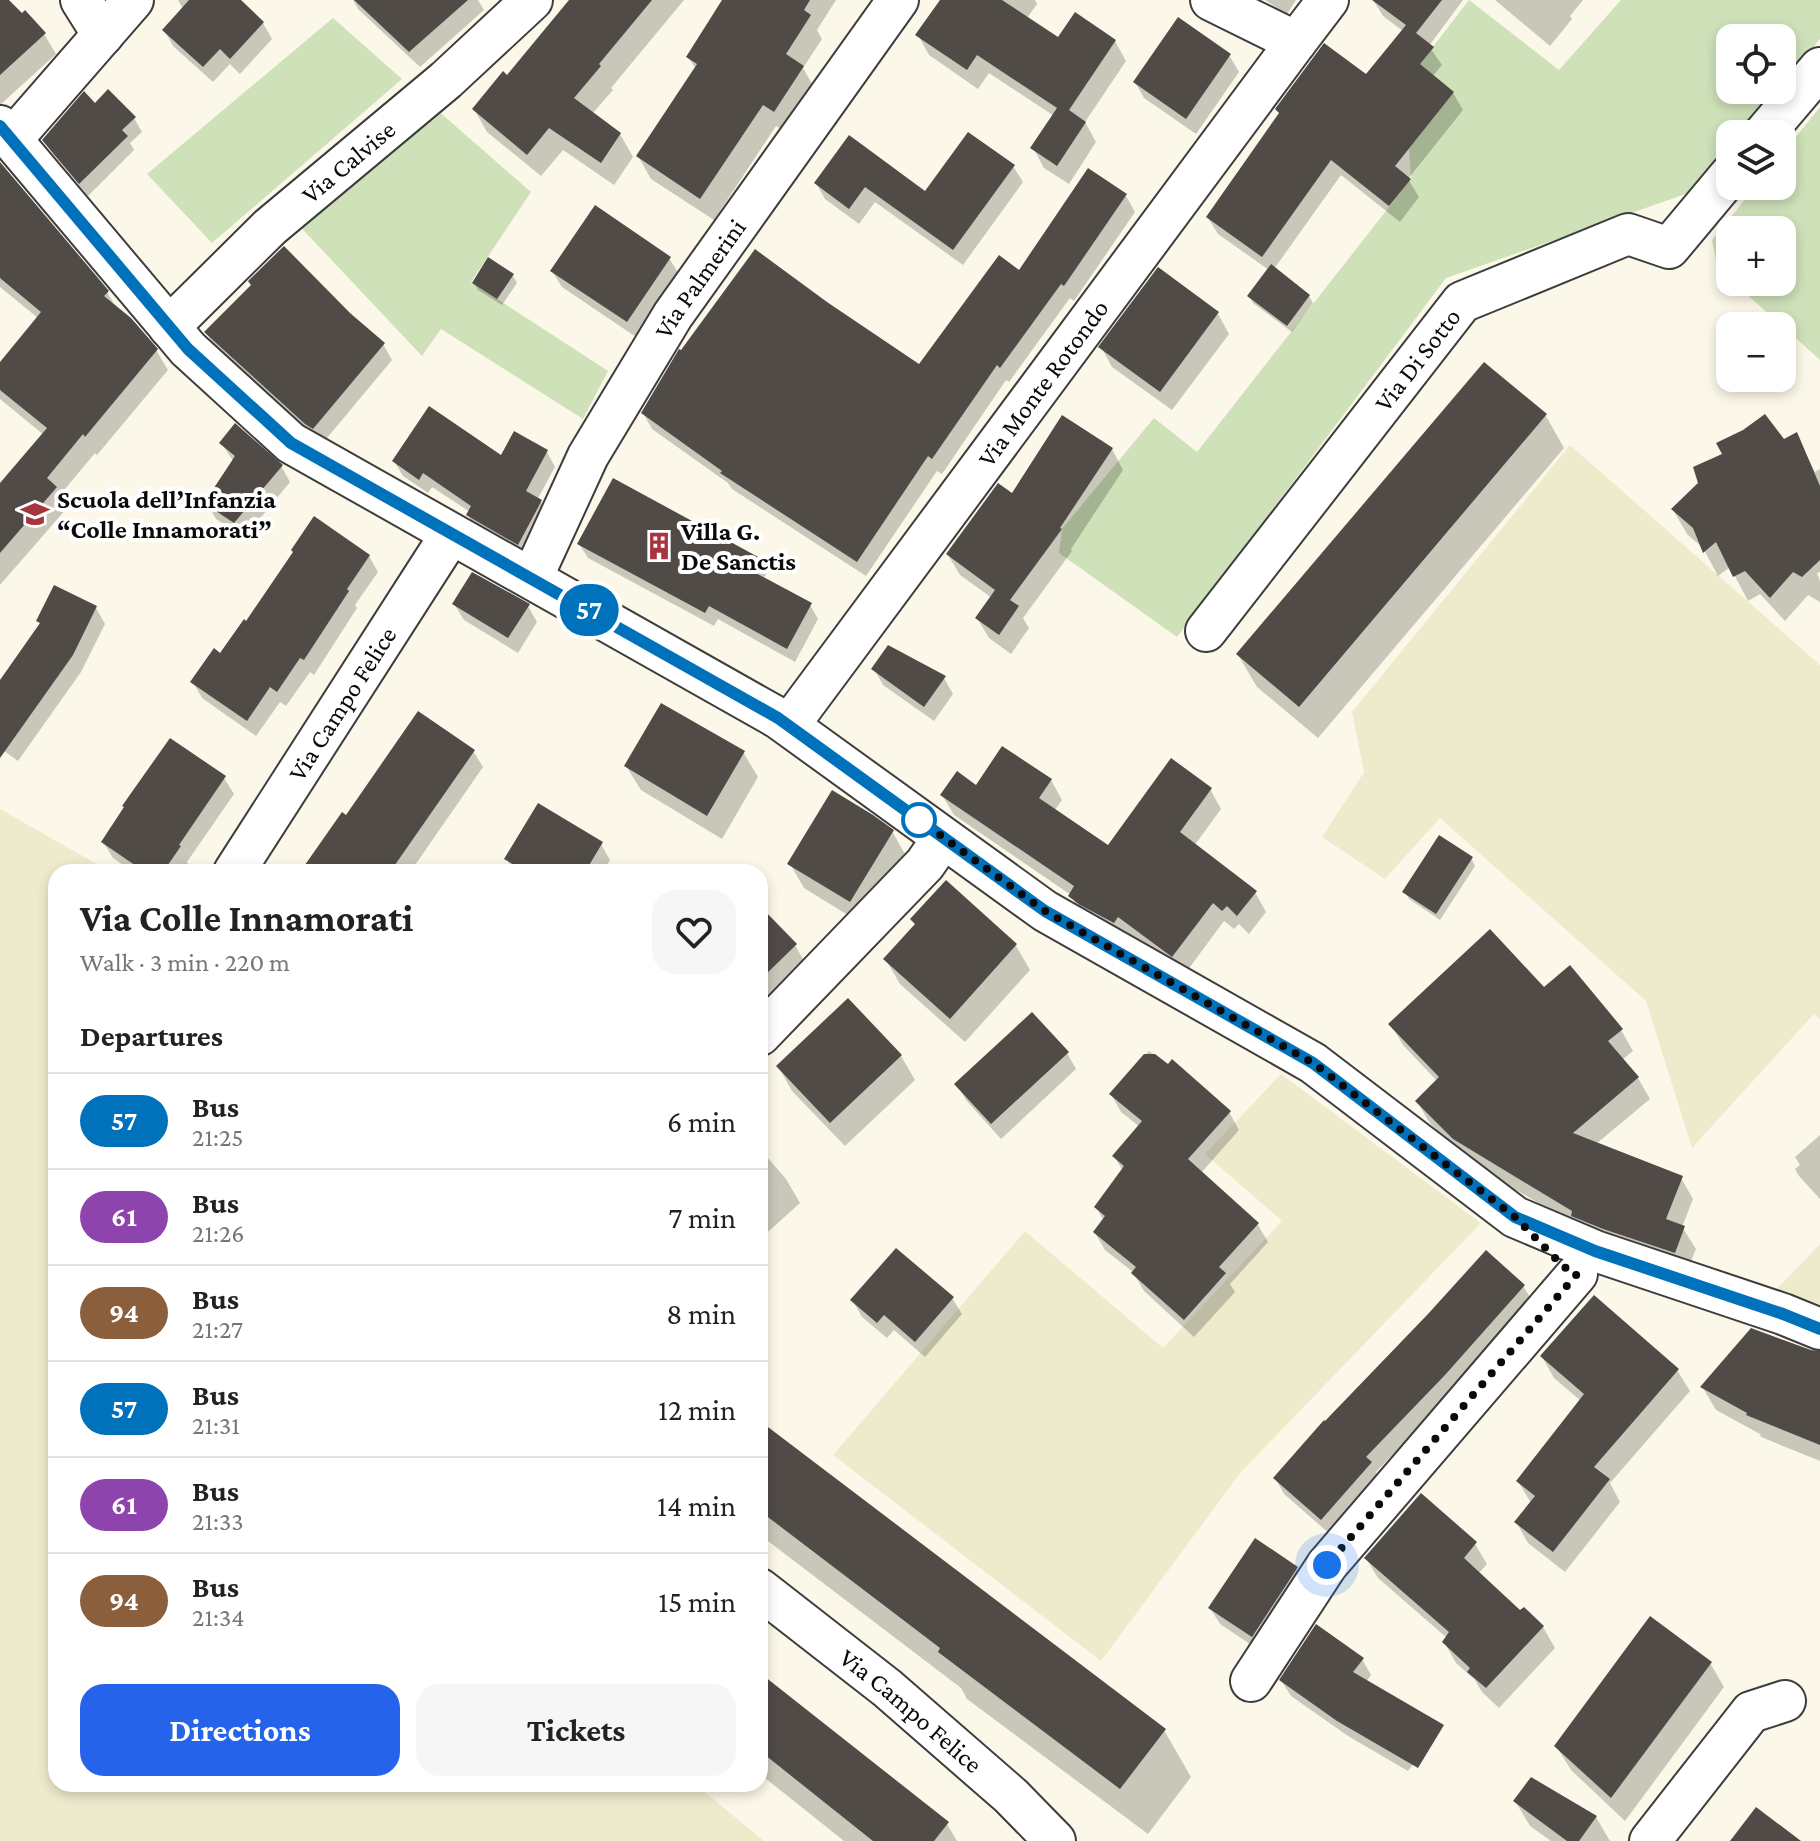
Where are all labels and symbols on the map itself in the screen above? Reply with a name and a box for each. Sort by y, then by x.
street label: Via Calvise [296,115,401,209]
street label: Via Palmerini [648,213,752,344]
street label: Via Monte Rotondo [972,294,1115,472]
street label: Via Di Sotto [1369,303,1467,417]
place label: Scuola dell’Infanzia “Colle Innamorati” [57,485,276,544]
school or university icon: Scuola dell’Infanzia “Colle Innamorati” [20,499,50,529]
place label: Villa G. De Sanctis [680,517,796,576]
building icon: Villa G. De Sanctis [644,531,674,561]
line badge: 57 [553,584,625,636]
street label: Via Campo Felice [282,622,403,786]
unlabelled marker [902,803,936,837]
your location [1307,1545,1347,1585]
street label: Via Campo Felice [834,1643,988,1779]

